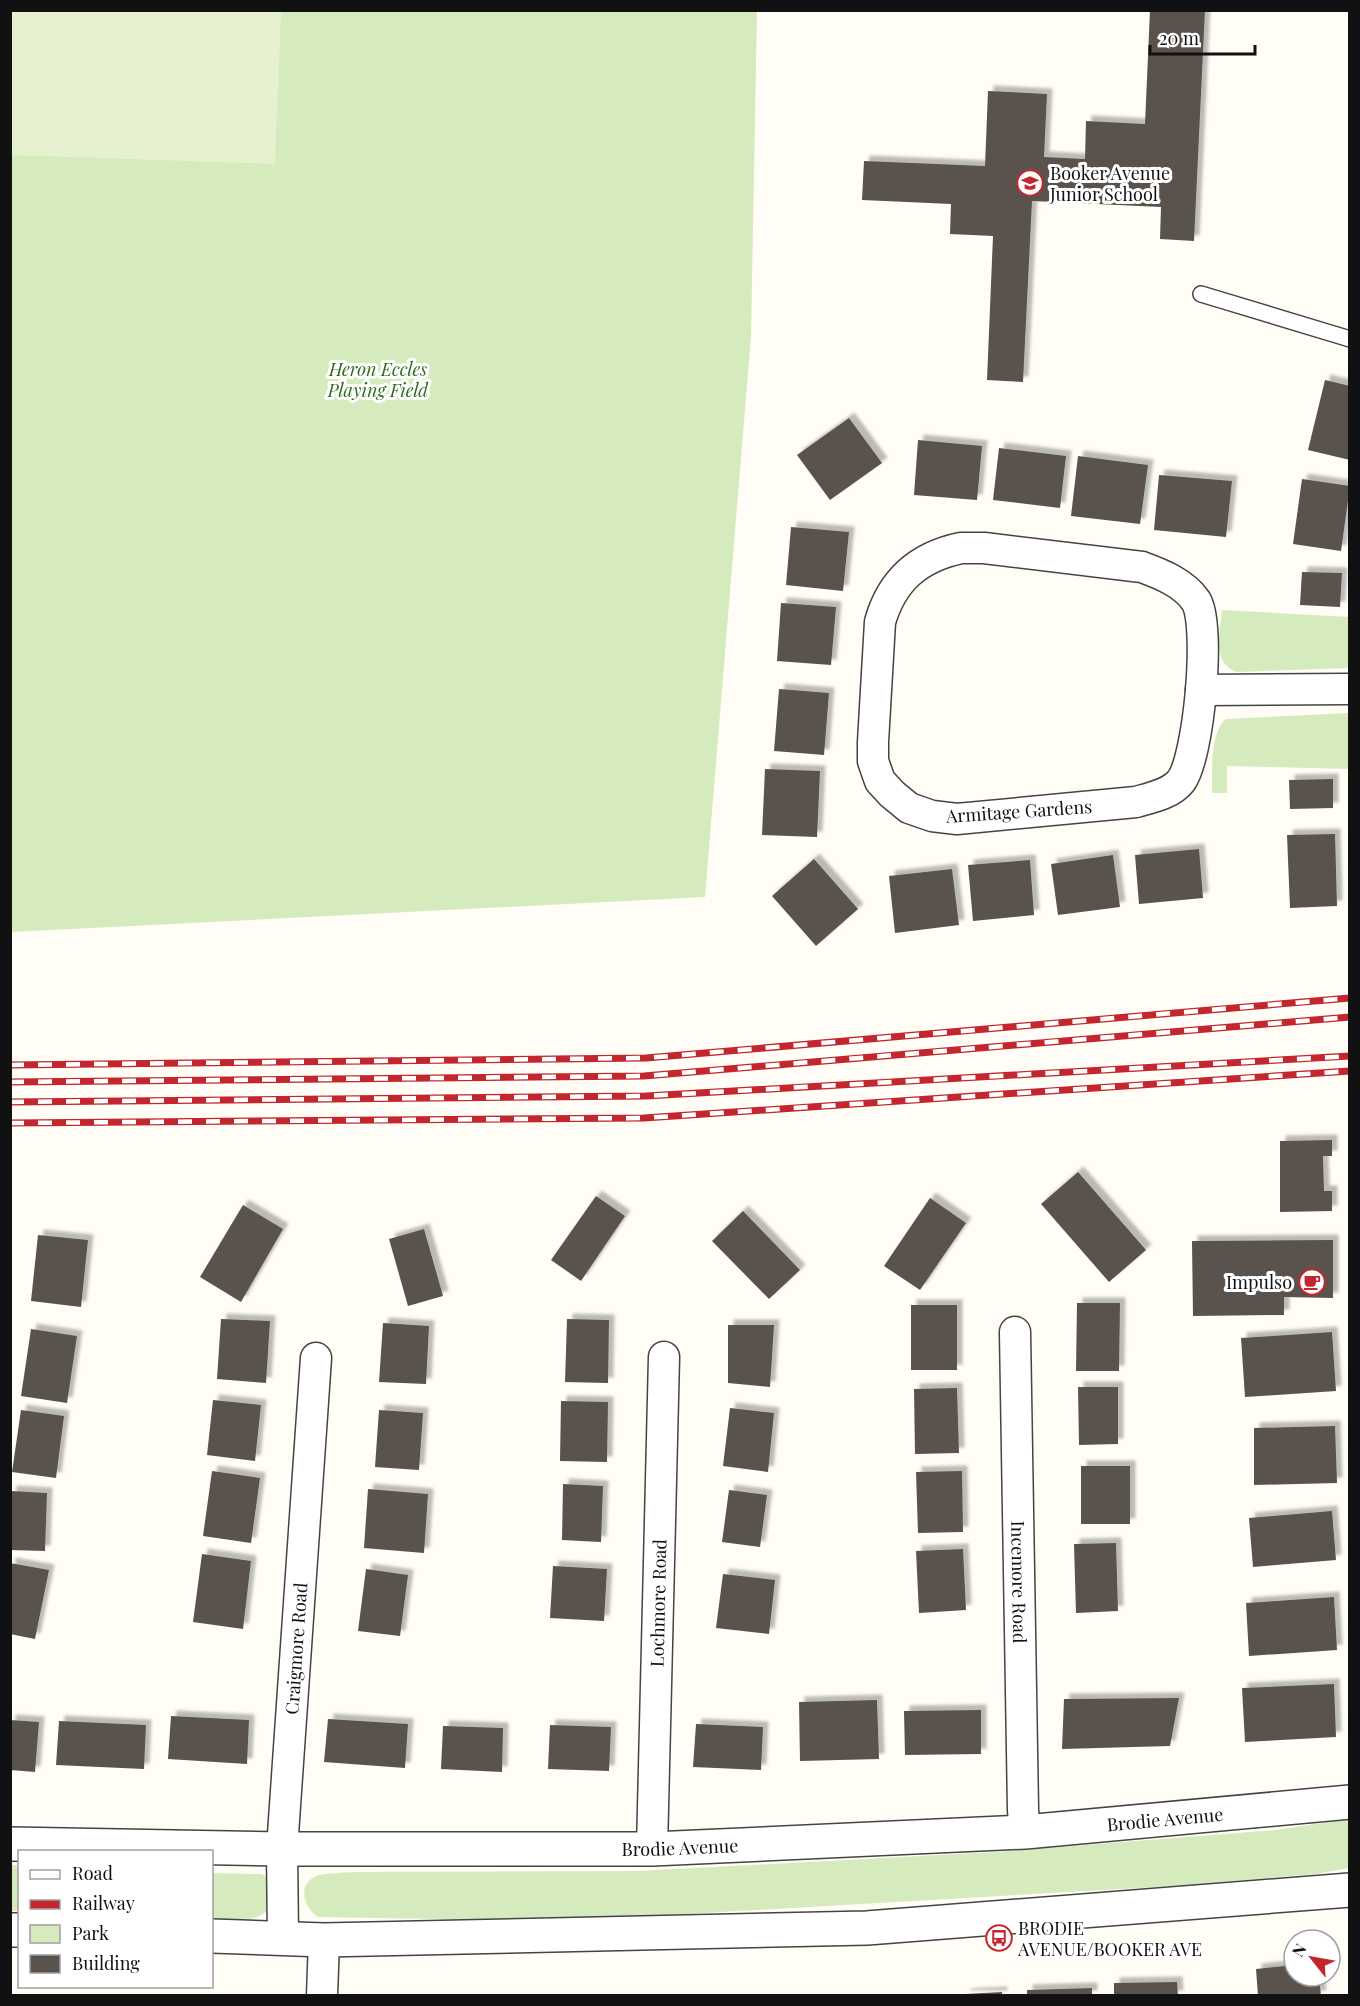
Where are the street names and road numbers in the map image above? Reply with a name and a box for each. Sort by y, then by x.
street label: Armitage Gardens [944,794,1093,828]
street label: Incemore Road [1006,1520,1032,1644]
street label: Lochmore Road [644,1538,672,1667]
street label: Craigmore Road [279,1581,312,1715]
street label: Brodie Avenue [1106,1802,1224,1836]
street label: Brodie Avenue [622,1833,739,1861]

